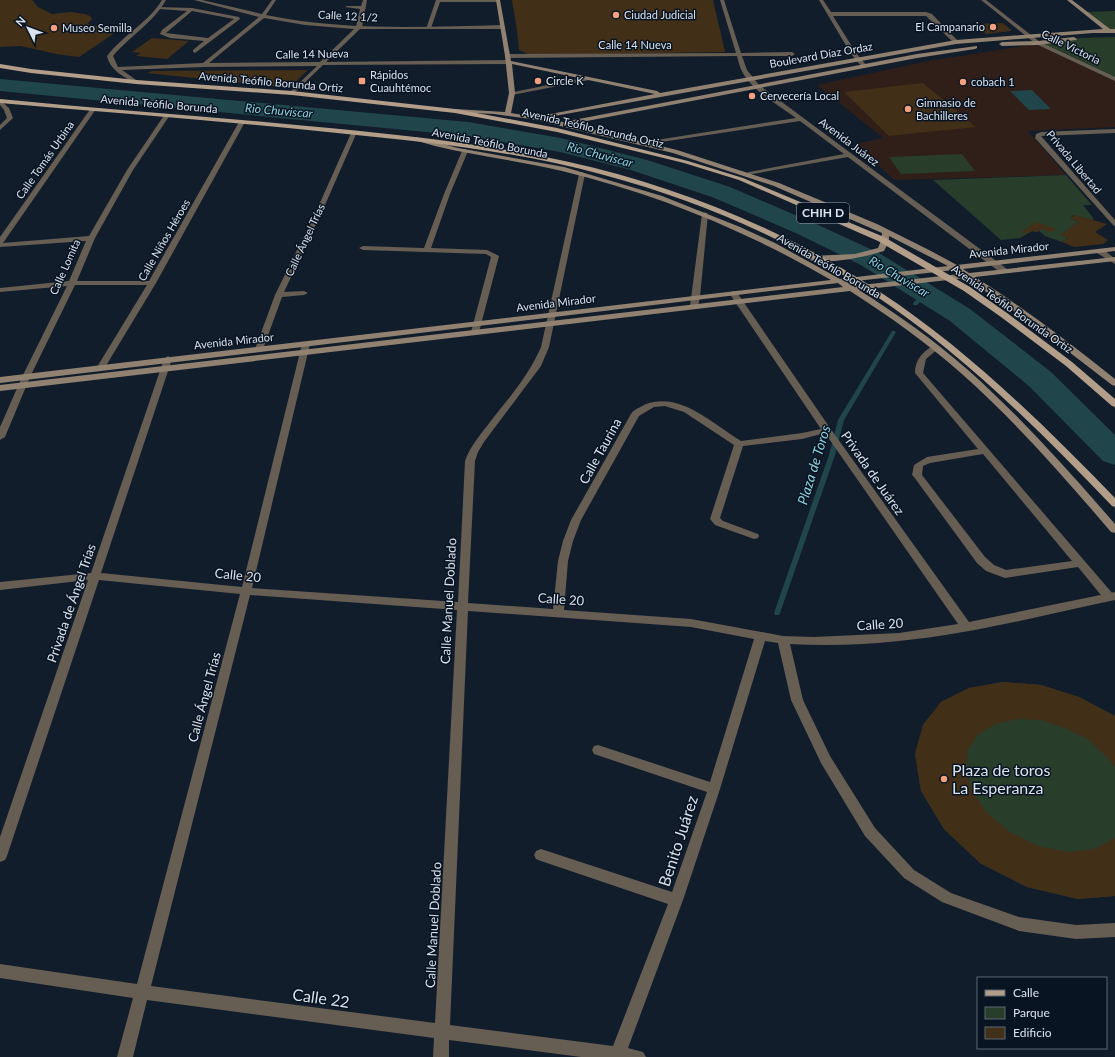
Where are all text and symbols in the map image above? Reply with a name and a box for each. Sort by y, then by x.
street label: Calle 12 1/2 [318,7,378,24]
north arrow [8,8,48,48]
place label: Ciudad Judicial [624,8,696,21]
marker: Ciudad Judicial [611,10,621,20]
text: N [13,13,28,28]
place label: El Campanario [915,20,985,33]
place label: Museo Semilla [62,21,132,34]
marker: El Campanario [988,22,998,32]
marker: Museo Semilla [49,23,59,33]
street label: Calle Victoria [1040,27,1103,66]
street label: Calle 14 Nueva [598,38,672,51]
street label: Boulevard Díaz Ordaz [768,39,874,70]
street label: Calle 14 Nueva [275,46,349,61]
place label: Rápidos Cuauhtémoc [370,68,431,94]
street label: Avenida Teófilo Borunda Ortiz [198,69,344,94]
place label: Circle K [546,74,584,87]
place label: cobach 1 [971,75,1015,88]
marker: Rápidos Cuauhtémoc [357,76,367,86]
marker: Circle K [533,76,543,86]
marker: cobach 1 [958,77,968,87]
place label: Cervecería Local [760,89,839,102]
marker: Cervecería Local [747,91,757,101]
street label: Avenida Teófilo Borunda [100,92,218,115]
place label: Gimnasio de Bachilleres [916,96,976,122]
water label: Rio Chuviscar [245,100,314,121]
marker: Gimnasio de Bachilleres [903,104,913,114]
street label: Avenida Teófilo Borunda Ortiz [521,105,665,150]
street label: Avenida Juárez [817,115,882,168]
street label: Calle Tomás Urbina [13,118,76,201]
street label: Avenida Teófilo Borunda [431,125,549,160]
street label: Privada Libertad [1044,127,1105,196]
water label: Rio Chuviscar [565,138,636,171]
street label: Calle Niños Héroes [135,196,192,283]
street label: Calle Ángel Trías [282,201,327,278]
road number: CHIH D [797,203,849,223]
street label: Avenida Teófilo Borunda [775,231,883,301]
street label: Calle Lomita [47,237,83,296]
street label: Avenida Mirador [968,239,1049,260]
water label: Rio Chuviscar [866,253,933,301]
street label: Avenida Teófilo Borunda Ortiz [949,262,1075,355]
street label: Avenida Mirador [515,291,596,314]
street label: Avenida Mirador [193,330,274,351]
street label: Calle Taurina [575,415,625,487]
water label: Plaza de Toros [793,423,834,507]
street label: Privada de Juárez [838,428,908,518]
street label: Calle Manuel Doblado [437,538,459,664]
street label: Privada de Ángel Trías [43,541,99,664]
street label: Calle 20 [214,565,262,585]
street label: Calle 20 [537,589,585,609]
street label: Calle 20 [856,614,904,634]
street label: Calle Ángel Trías [184,650,224,744]
place label: Plaza de toros La Esperanza [952,760,1050,797]
marker: Plaza de toros La Esperanza [939,774,949,784]
street label: Benito Juárez [654,793,701,889]
street label: Calle Manuel Doblado [422,862,444,988]
legend [977,977,1107,1049]
street label: Calle 22 [291,984,351,1011]
text: Calle [1013,985,1039,1000]
text: Parque [1013,1005,1050,1020]
text: Edificio [1013,1025,1052,1040]

